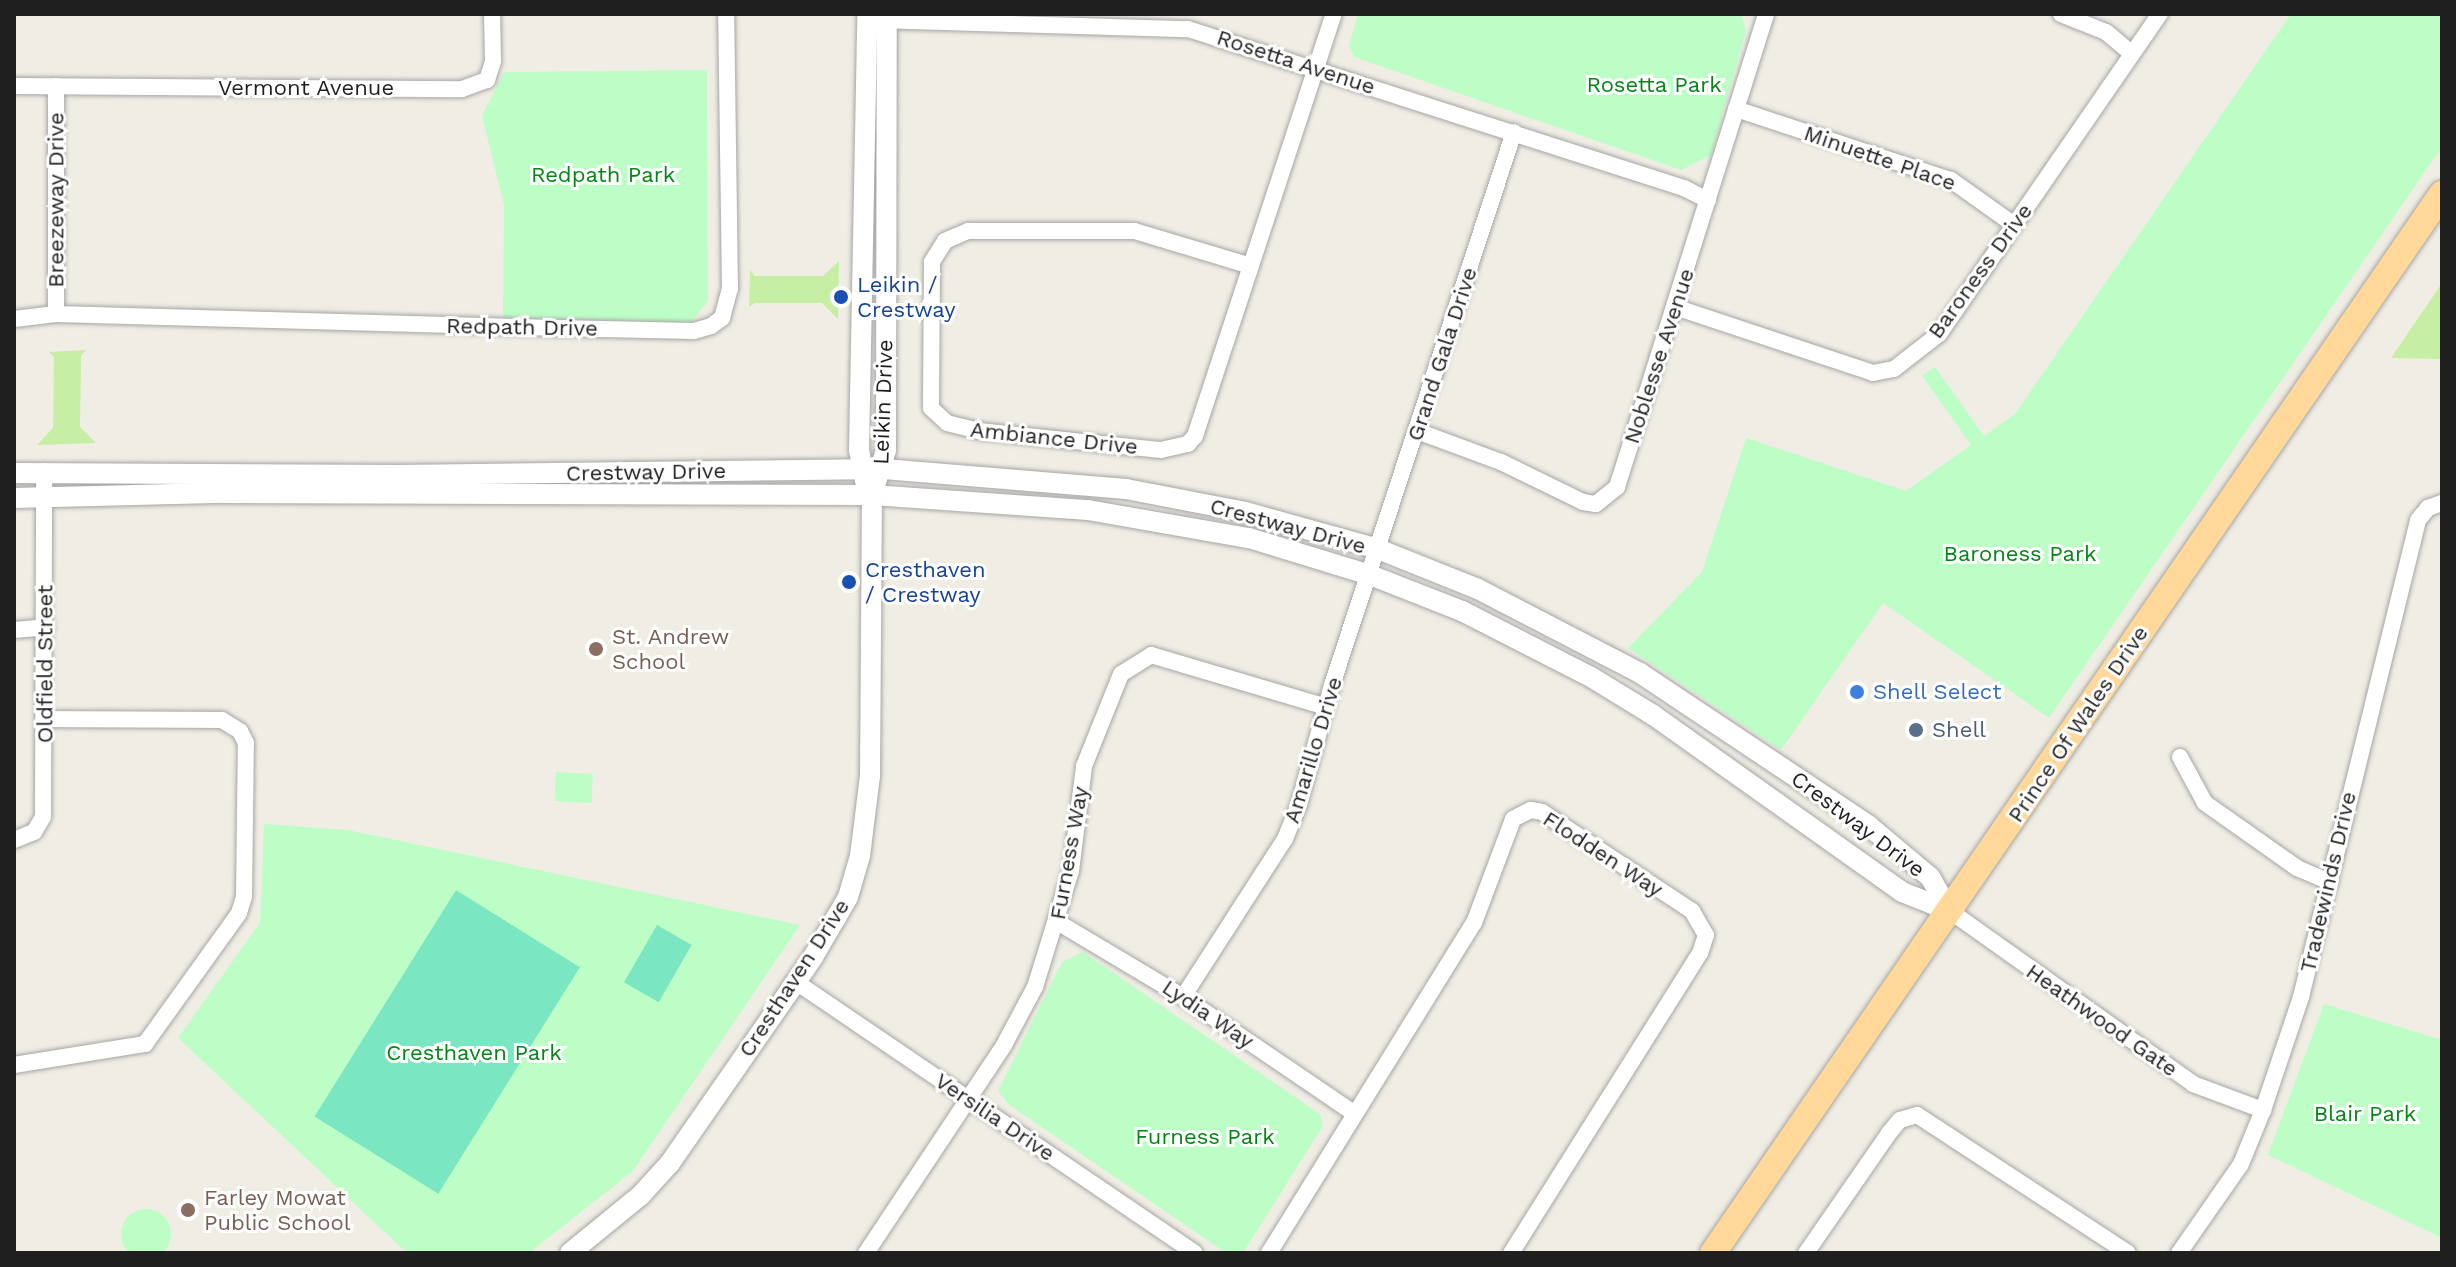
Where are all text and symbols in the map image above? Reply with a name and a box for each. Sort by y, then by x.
street label: Rosetta Avenue [1213,24,1379,100]
park label: Rosetta Park [1586,72,1722,98]
street label: Vermont Avenue [217,75,395,101]
street label: Breezeway Drive [43,112,69,288]
street label: Minuette Place [1801,120,1959,196]
park label: Redpath Park [531,162,675,188]
street label: Baroness Drive [1922,198,2038,344]
street label: Grand Gala Drive [1401,263,1483,445]
street label: Noblesse Avenue [1618,265,1700,447]
place label: Leikin / Crestway [857,271,956,322]
marker: Leikin / Crestway [832,288,850,306]
street label: Redpath Drive [446,312,598,342]
street label: Leikin Drive [868,339,898,465]
street label: Ambiance Drive [969,416,1139,460]
street label: Crestway Drive [565,457,727,487]
street label: Crestway Drive [1207,492,1369,560]
park label: Baroness Park [1944,541,2096,567]
place label: Cresthaven / Crestway [865,556,986,608]
marker: Cresthaven / Crestway [840,573,858,591]
street label: Oldfield Street [32,585,58,743]
street label: Prince Of Wales Drive [2002,620,2154,828]
place label: St. Andrew School [612,623,730,674]
marker: St. Andrew School [587,640,605,658]
street label: Amarillo Drive [1278,674,1348,826]
place label: Shell Select [1873,679,2002,705]
marker: Shell Select [1848,683,1866,701]
place label: Shell [1932,717,1986,743]
marker: Shell [1907,721,1925,739]
street label: Crestway Drive [1786,765,1930,883]
street label: Furness Way [1044,784,1094,922]
street label: Tradewinds Drive [2294,789,2362,975]
street label: Flodden Way [1538,805,1668,903]
street label: Cresthaven Drive [733,894,855,1062]
street label: Heathwood Gate [2021,958,2183,1082]
street label: Lydia Way [1157,974,1259,1054]
park label: Cresthaven Park [386,1040,562,1066]
street label: Versilia Drive [930,1067,1060,1167]
park label: Blair Park [2313,1101,2417,1127]
park label: Furness Park [1135,1124,1275,1150]
place label: Farley Mowat Public School [204,1184,350,1236]
marker: Farley Mowat Public School [179,1201,197,1219]

